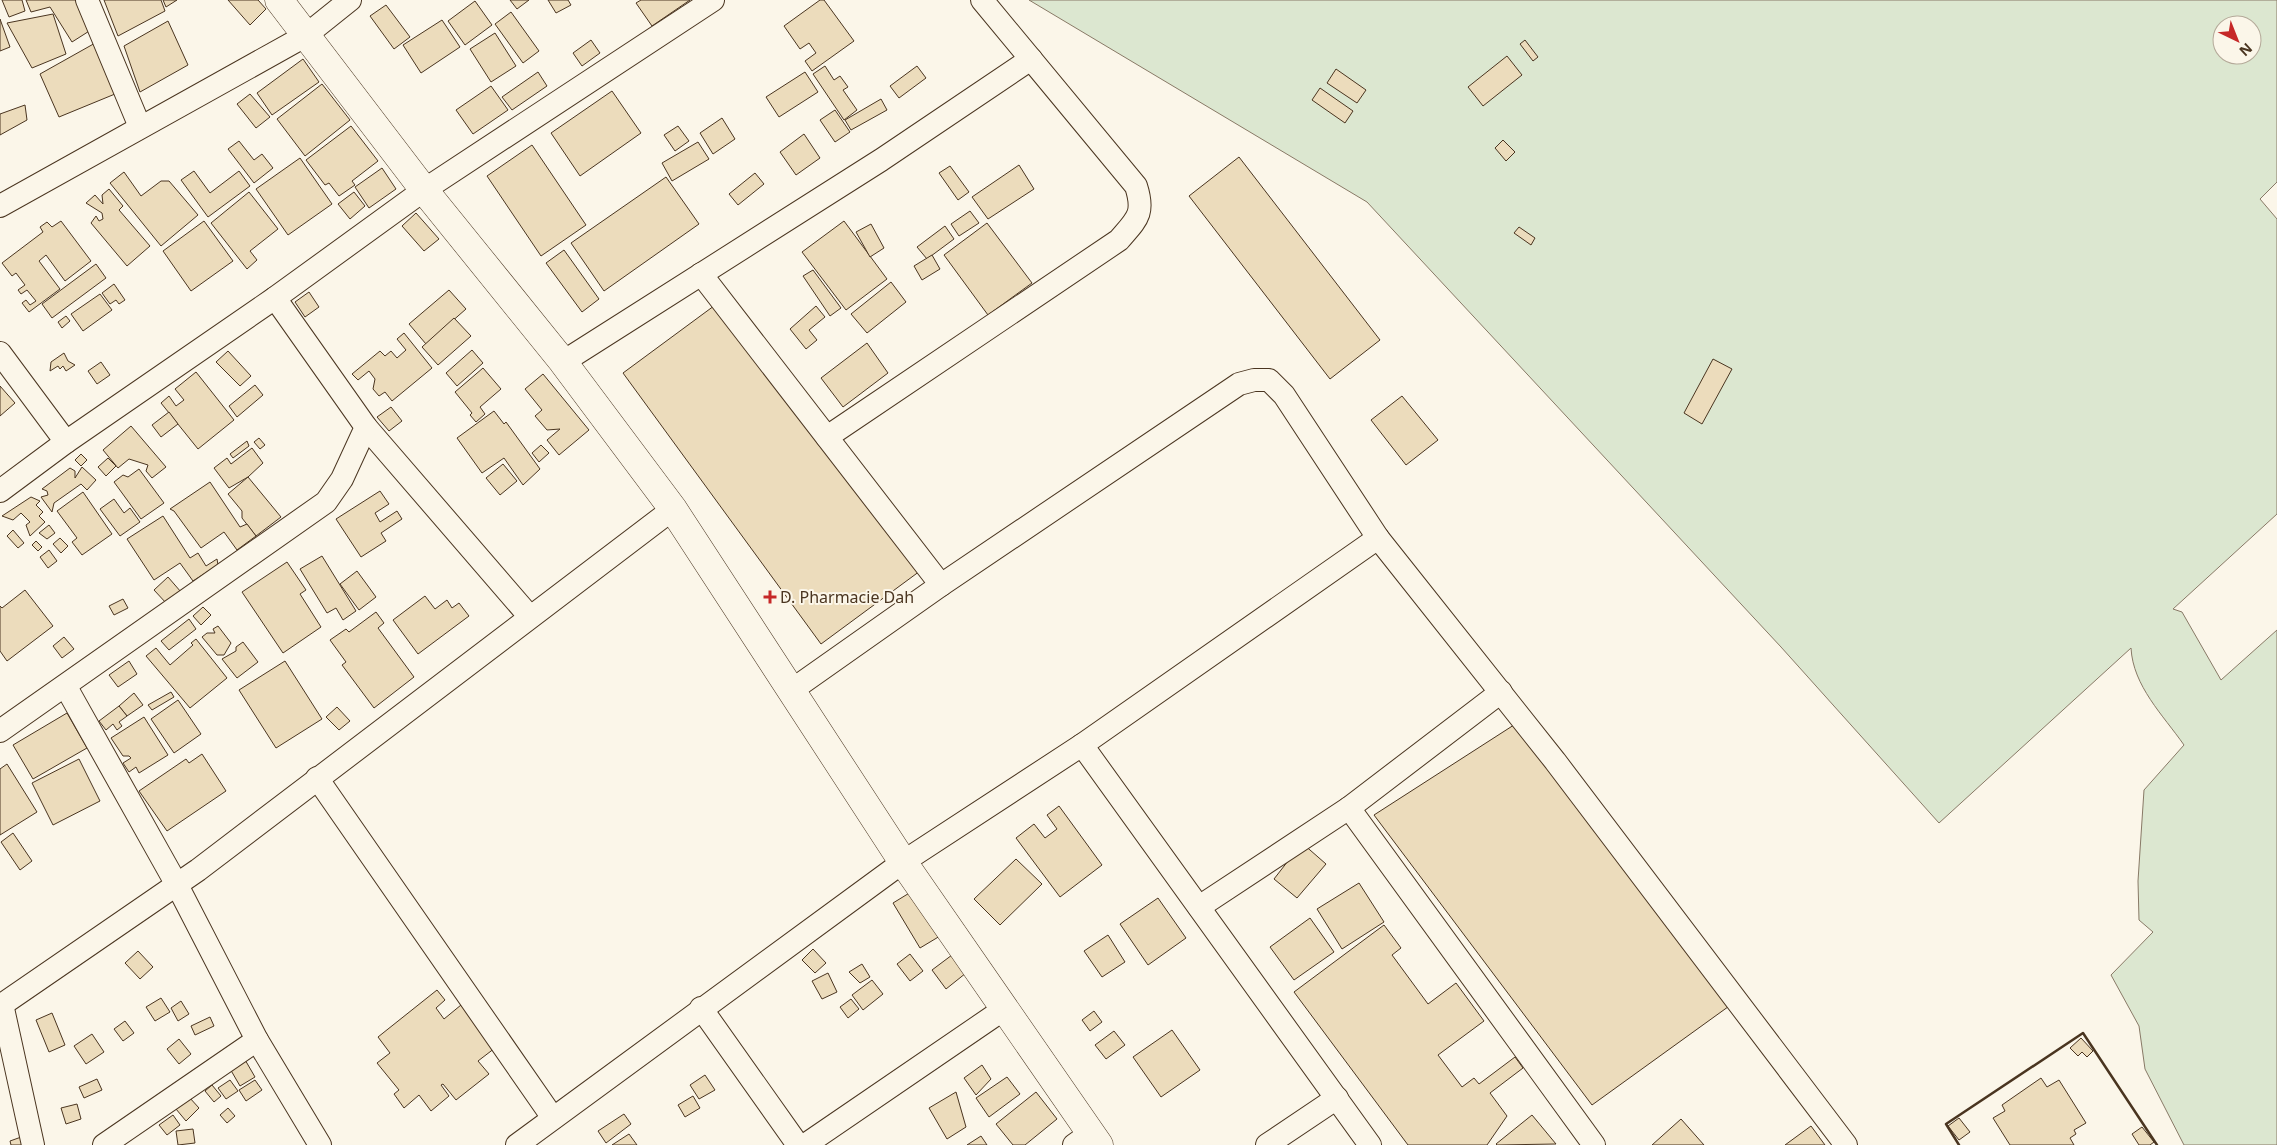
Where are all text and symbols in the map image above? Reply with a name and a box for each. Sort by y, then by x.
north arrow [2212,15,2262,65]
text: N [2236,39,2257,61]
place label: D. Pharmacie Dah [780,586,914,608]
marker: D. Pharmacie Dah [764,591,776,603]

